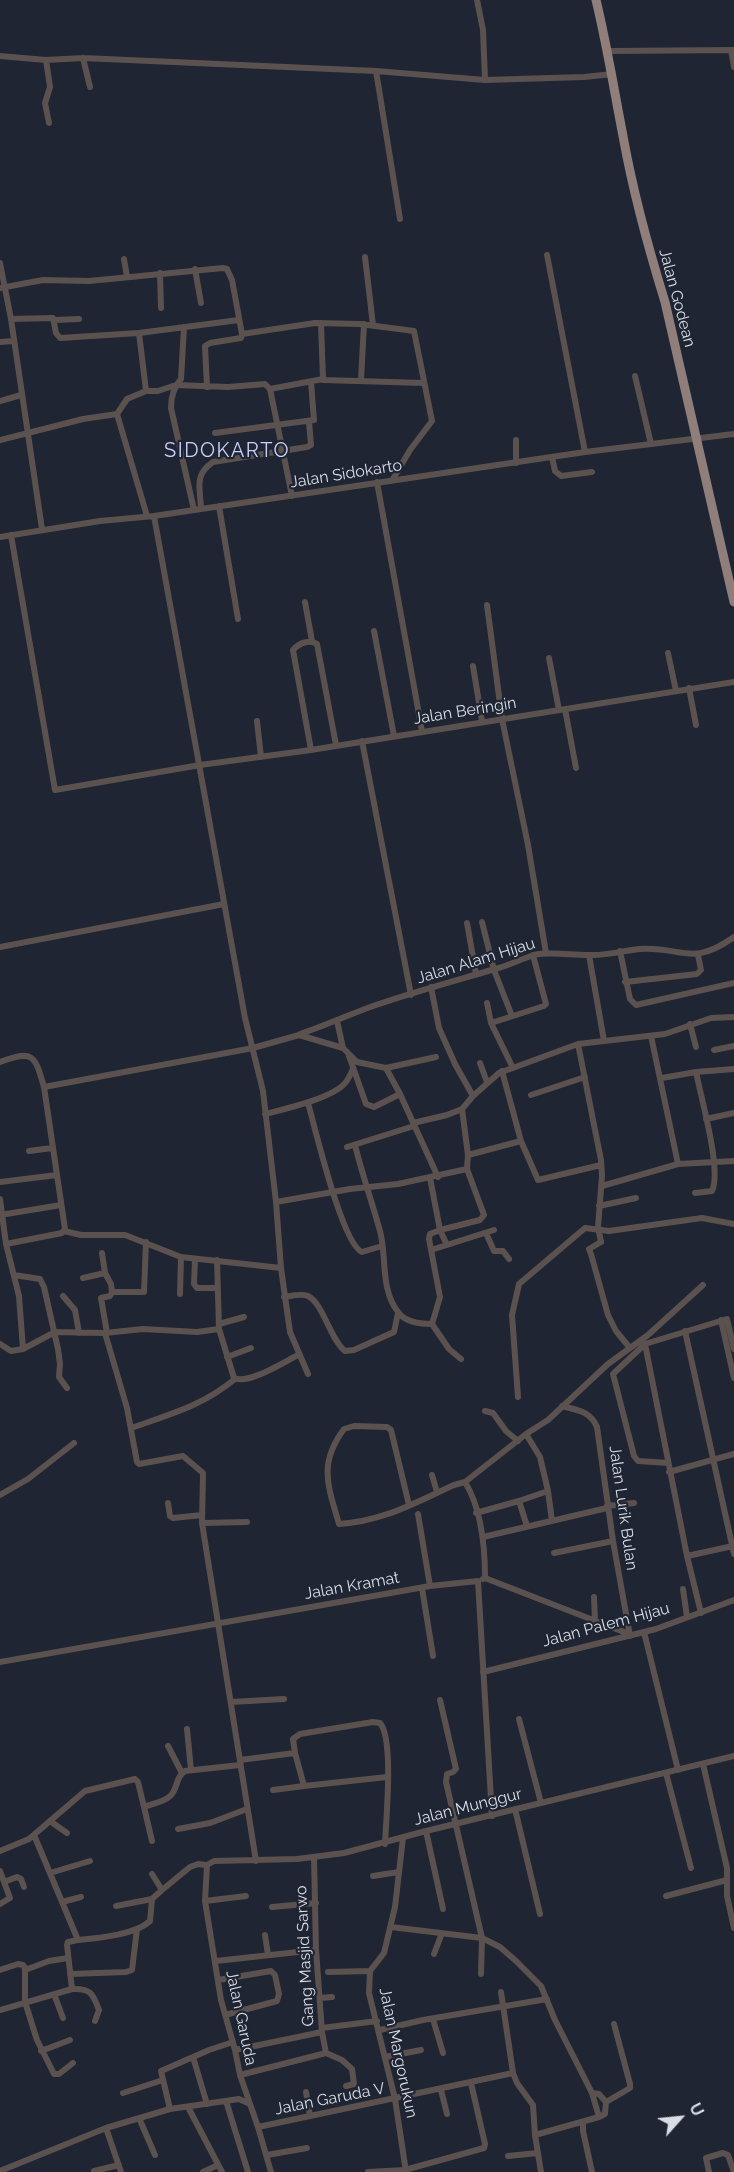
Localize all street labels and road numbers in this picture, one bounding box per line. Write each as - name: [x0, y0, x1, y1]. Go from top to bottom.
- street label: Jalan Godean: [655, 247, 699, 349]
- street label: Jalan Sidokarto: [289, 456, 403, 492]
- street label: Jalan Beringin: [412, 693, 518, 729]
- street label: Jalan Alam Hijau: [415, 934, 537, 988]
- street label: Jalan Lurik Bulan: [605, 1444, 641, 1572]
- street label: Jalan Kramat: [303, 1568, 401, 1604]
- street label: Jalan Palem Hijau: [540, 1599, 672, 1651]
- street label: Jalan Munggur: [412, 1784, 524, 1830]
- street label: Gang Masjid Sarwo: [292, 1885, 318, 2027]
- street label: Jalan Garuda: [222, 1969, 260, 2067]
- street label: Jalan Margorukun: [375, 1986, 421, 2120]
- street label: Jalan Garuda V: [273, 2079, 387, 2119]

